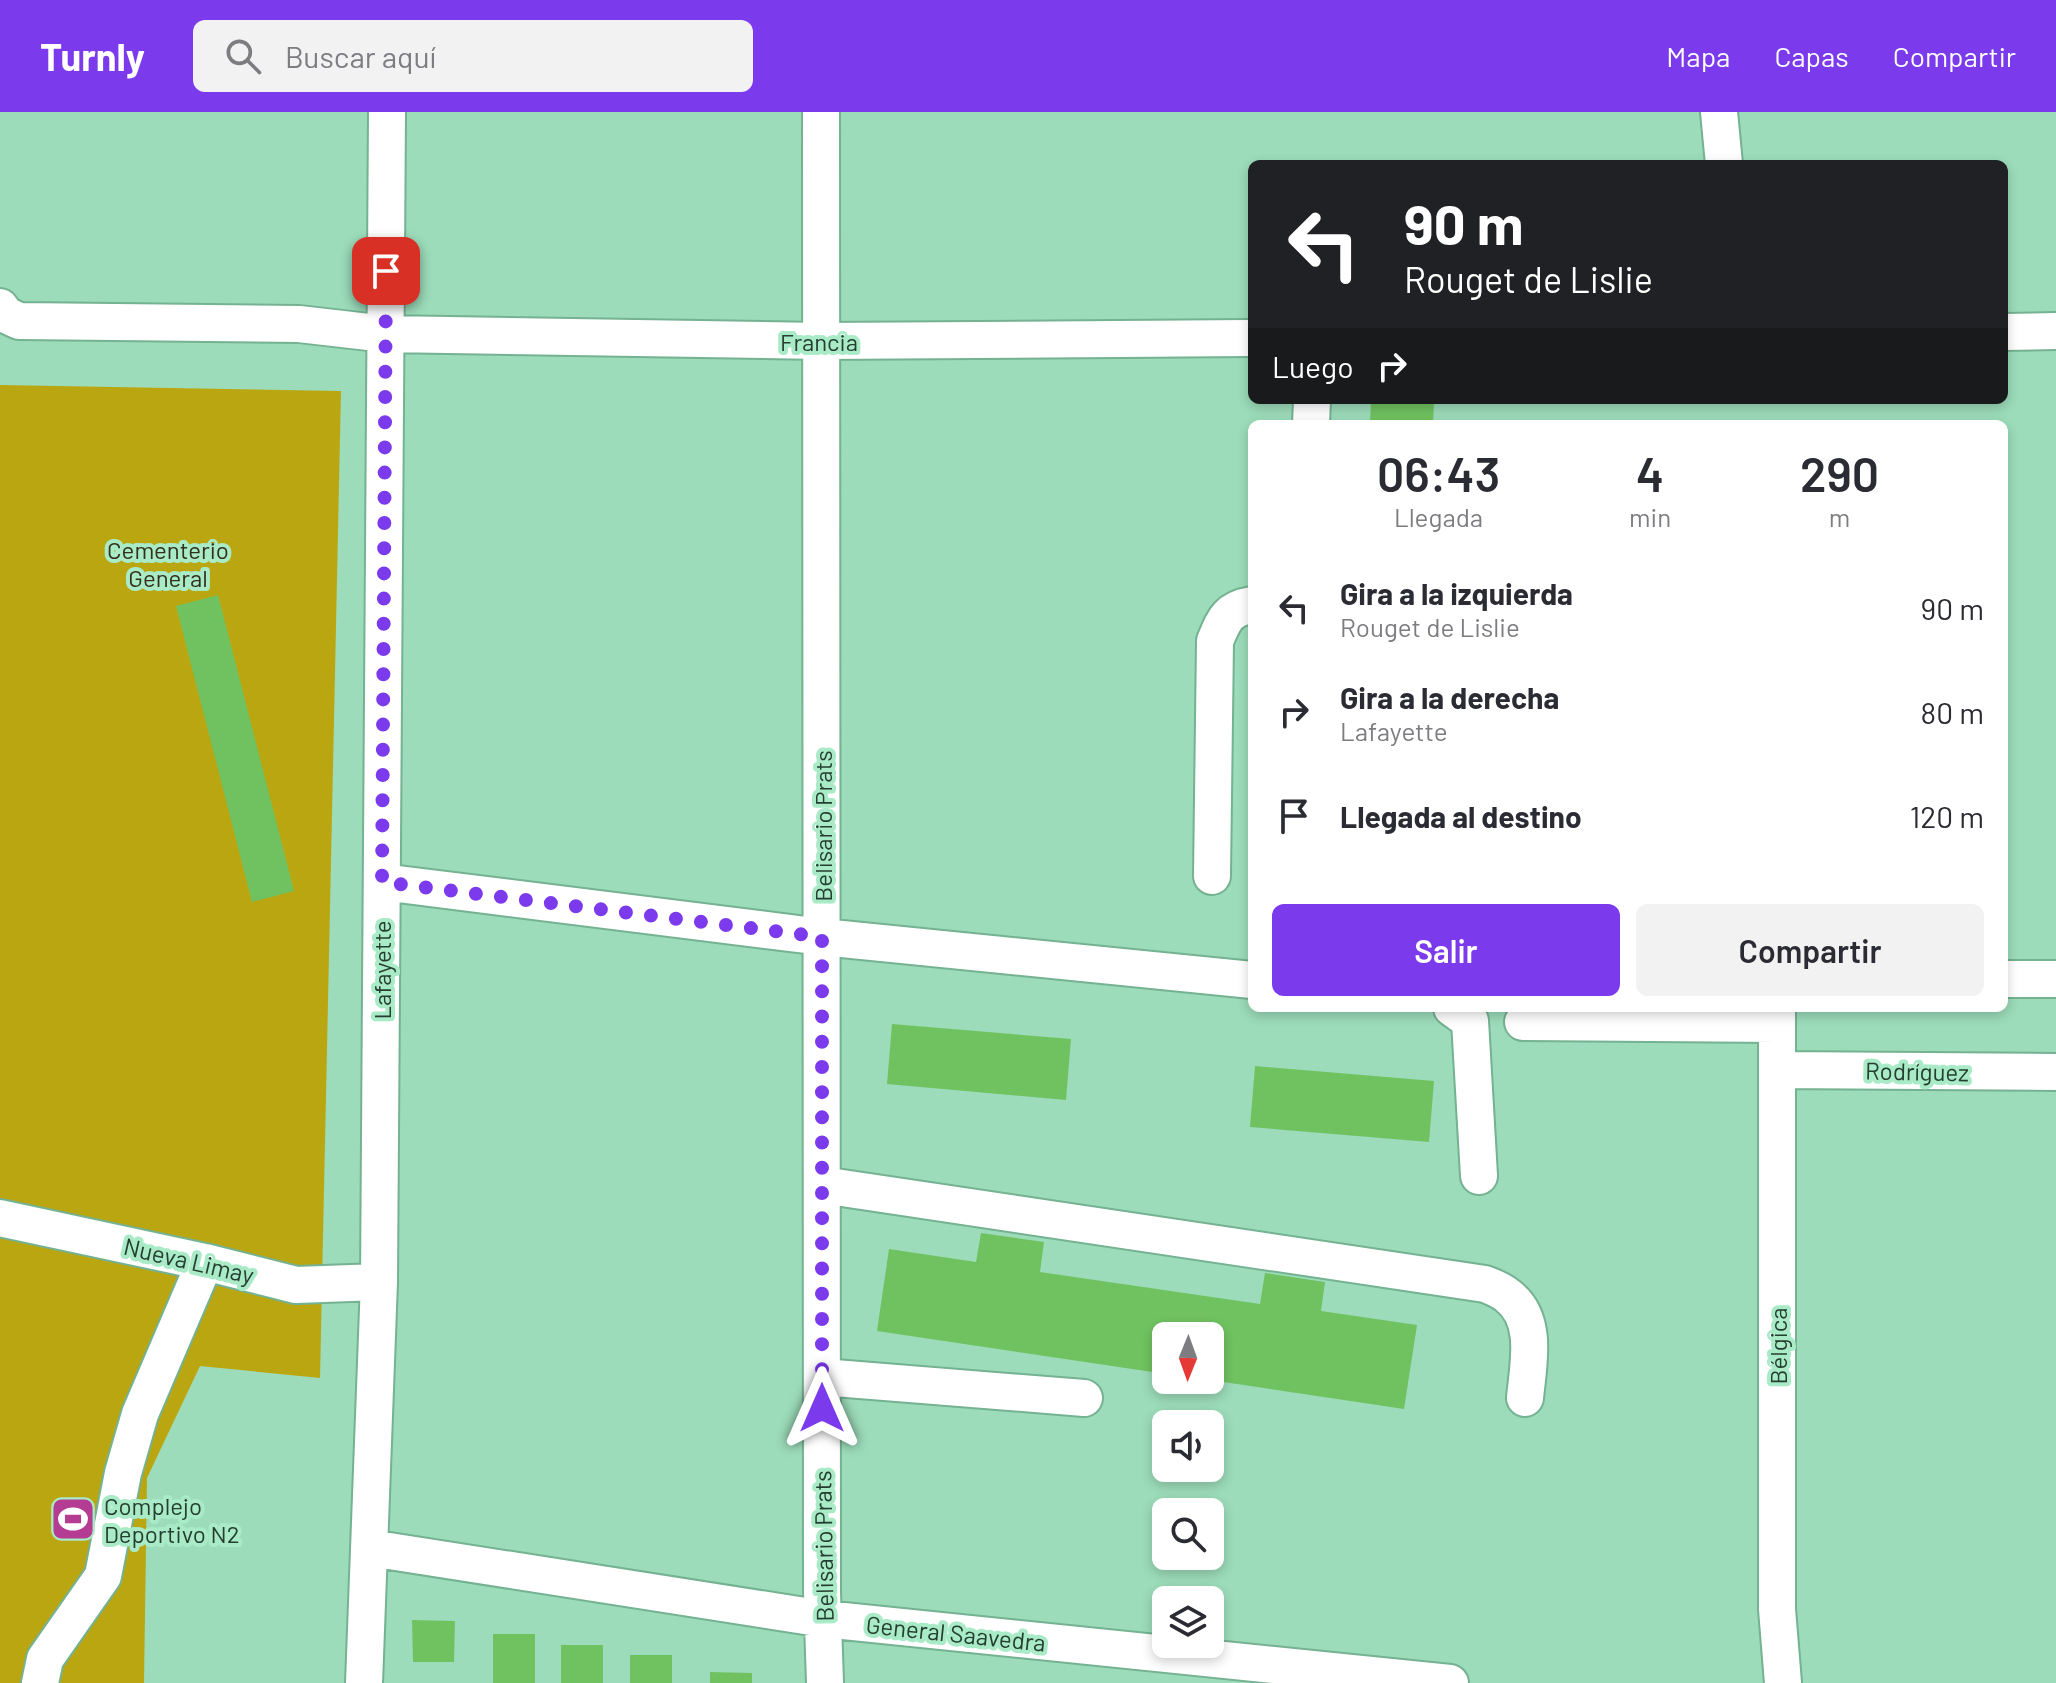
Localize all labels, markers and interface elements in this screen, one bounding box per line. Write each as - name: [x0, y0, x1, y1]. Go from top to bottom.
- search box: [193, 20, 753, 92]
- text: Turnly: [40, 33, 145, 79]
- icon: search: [221, 34, 265, 78]
- text: Buscar aquí: [285, 38, 436, 74]
- text: Mapa: [1666, 39, 1730, 73]
- text: Capas: [1774, 39, 1849, 73]
- text: Compartir: [1893, 39, 2016, 73]
- text: 90 m: [1404, 189, 1524, 256]
- icon: left: [1272, 192, 1376, 296]
- pin: [352, 237, 420, 305]
- icon: arrive: [364, 249, 408, 293]
- text: Rouget de Lislie: [1404, 257, 1653, 300]
- street label: Francia: [780, 327, 858, 356]
- icon: right: [1370, 344, 1414, 388]
- text: Luego: [1272, 348, 1354, 384]
- text: 06:43: [1377, 444, 1500, 502]
- text: 4: [1636, 444, 1664, 502]
- text: 290: [1800, 444, 1879, 502]
- text: Llegada: [1394, 501, 1483, 532]
- text: min: [1629, 501, 1671, 532]
- text: m: [1829, 501, 1850, 532]
- park label: Cementerio General: [107, 535, 229, 592]
- text: Gira a la izquierda: [1340, 575, 1573, 611]
- icon: left: [1272, 586, 1316, 630]
- text: 90 m: [1921, 590, 1984, 626]
- text: Rouget de Lislie: [1340, 611, 1520, 642]
- text: Gira a la derecha: [1340, 679, 1559, 715]
- icon: right: [1272, 690, 1316, 734]
- text: 80 m: [1921, 694, 1984, 730]
- text: Lafayette: [1340, 715, 1447, 746]
- street label: Belisario Prats: [808, 750, 837, 902]
- icon: arrive: [1272, 794, 1316, 838]
- text: Llegada al destino: [1340, 798, 1582, 834]
- text: 120 m: [1910, 798, 1984, 834]
- button: Salir: [1272, 904, 1620, 996]
- button: Compartir: [1636, 904, 1984, 996]
- street label: Lafayette: [367, 920, 396, 1020]
- street label: Rodríguez: [1865, 1056, 1969, 1086]
- street label: Nueva Limay: [121, 1231, 257, 1289]
- street label: Bélgica: [1763, 1307, 1792, 1385]
- north arrow: [1152, 1322, 1224, 1394]
- map controls: [1152, 1322, 1224, 1658]
- position arrow: [780, 1366, 864, 1450]
- button: sound: [1152, 1410, 1224, 1482]
- street label: Belisario Prats: [807, 1470, 839, 1622]
- place label: Complejo Deportivo N2: [104, 1491, 240, 1548]
- sports icon: Complejo Deportivo N2: [49, 1495, 97, 1543]
- button: search: [1152, 1498, 1224, 1570]
- button: layers: [1152, 1586, 1224, 1658]
- street label: General Saavedra: [865, 1609, 1047, 1657]

